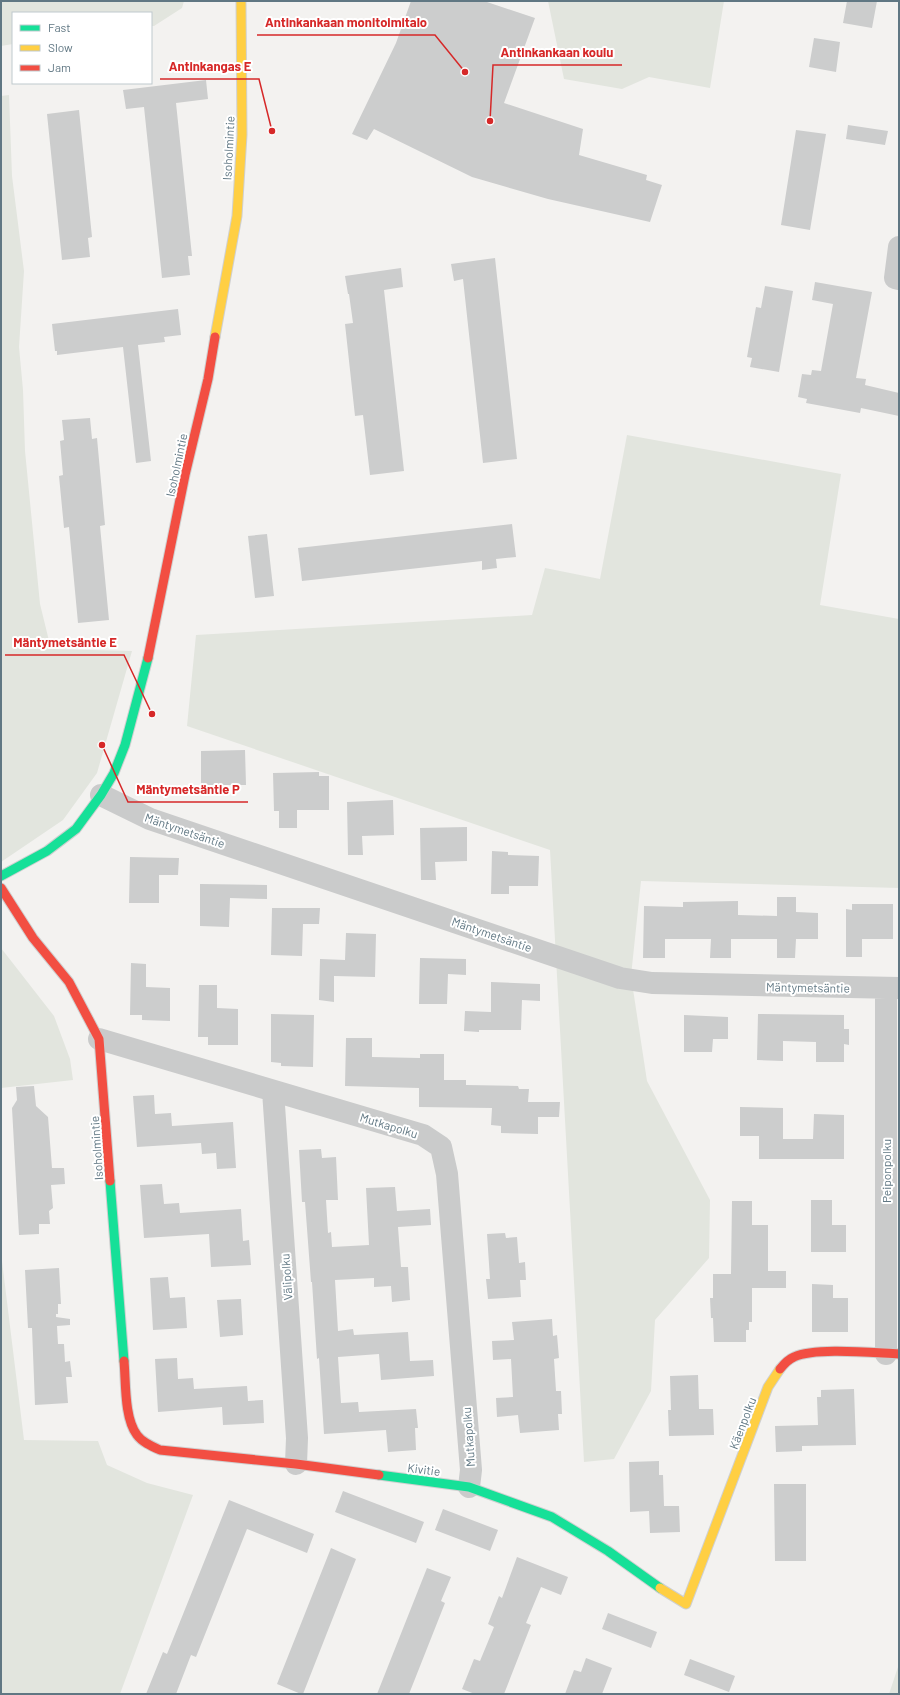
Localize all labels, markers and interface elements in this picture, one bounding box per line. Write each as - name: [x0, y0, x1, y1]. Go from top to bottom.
- callout: Antinkankaan monitoimitalo: [257, 10, 435, 35]
- legend: [12, 12, 152, 84]
- text: Antinkankaan monitoimitalo: [265, 14, 427, 30]
- text: Fast: [48, 20, 71, 34]
- text: Slow: [48, 40, 73, 54]
- callout: Antinkankaan koulu: [493, 40, 622, 65]
- text: Antinkankaan koulu: [501, 44, 613, 60]
- callout: Antinkangas E: [160, 54, 259, 79]
- text: Antinkangas E: [169, 58, 252, 74]
- text: Jam: [48, 60, 71, 74]
- street label: Isoholmintie: [219, 115, 237, 181]
- street label: Isoholmintie: [162, 432, 190, 498]
- callout: Mäntymetsäntie E: [5, 630, 124, 655]
- text: Mäntymetsäntie E: [13, 634, 117, 650]
- callout: Mäntymetsäntie P: [128, 777, 248, 802]
- text: Mäntymetsäntie P: [136, 781, 240, 797]
- street label: Mäntymetsäntie: [143, 810, 227, 850]
- street label: Mäntymetsäntie: [450, 914, 534, 954]
- street label: Mäntymetsäntie: [766, 979, 850, 995]
- street label: Mutkapolku: [358, 1110, 420, 1140]
- street label: Isoholmintie: [87, 1115, 105, 1181]
- street label: Peiponpolku: [879, 1139, 893, 1203]
- street label: Välipolku: [277, 1253, 295, 1301]
- street label: Käenpolku: [726, 1395, 758, 1451]
- street label: Mutkapolku: [459, 1407, 477, 1467]
- street label: Kivitie: [407, 1460, 441, 1478]

